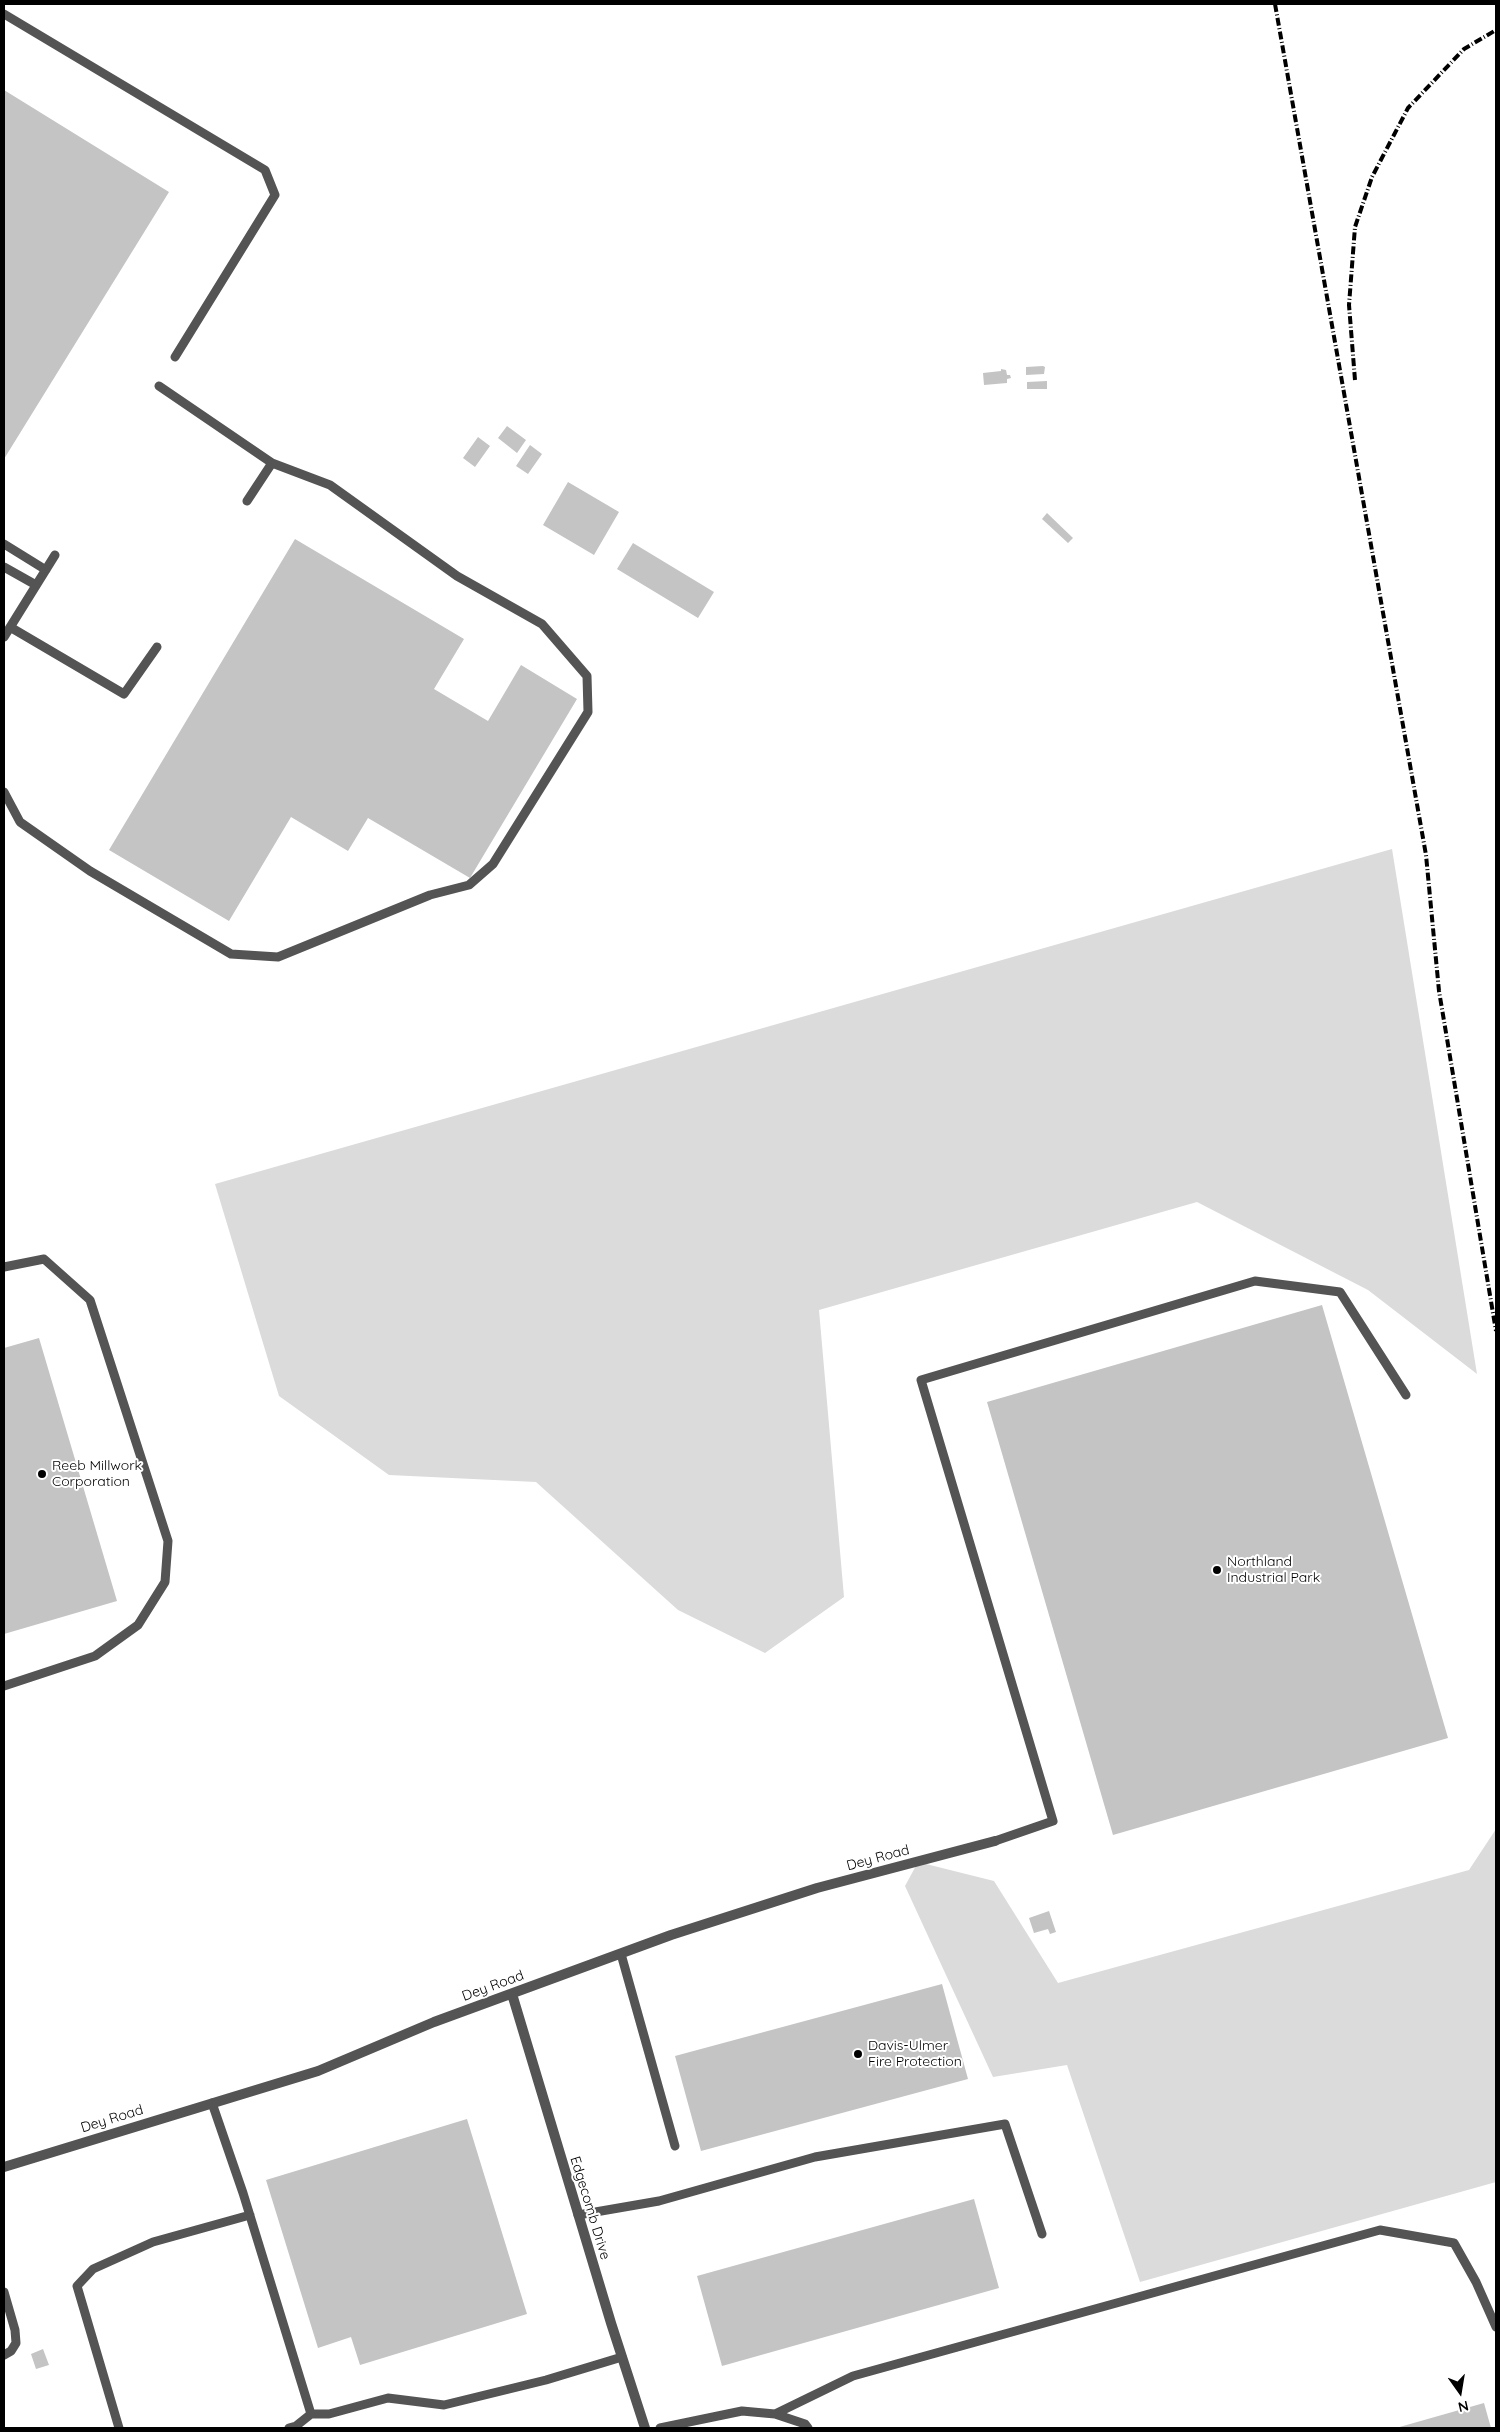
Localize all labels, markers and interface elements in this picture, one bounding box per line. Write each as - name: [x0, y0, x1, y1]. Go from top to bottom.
- place label: Reeb Millwork Corporation: [52, 1458, 142, 1490]
- marker: Reeb Millwork Corporation: [36, 1468, 48, 1480]
- place label: Northland Industrial Park: [1227, 1554, 1320, 1586]
- marker: Northland Industrial Park: [1211, 1564, 1223, 1576]
- street label: Dey Road: [845, 1842, 911, 1874]
- street label: Dey Road: [460, 1967, 526, 2005]
- place label: Davis-Ulmer Fire Protection: [868, 2038, 962, 2070]
- marker: Davis-Ulmer Fire Protection: [852, 2048, 864, 2060]
- street label: Dey Road: [79, 2102, 145, 2136]
- street label: Edgecomb Drive: [566, 2154, 614, 2262]
- north arrow: [1435, 2367, 1485, 2417]
- text: N: [1456, 2397, 1470, 2417]

